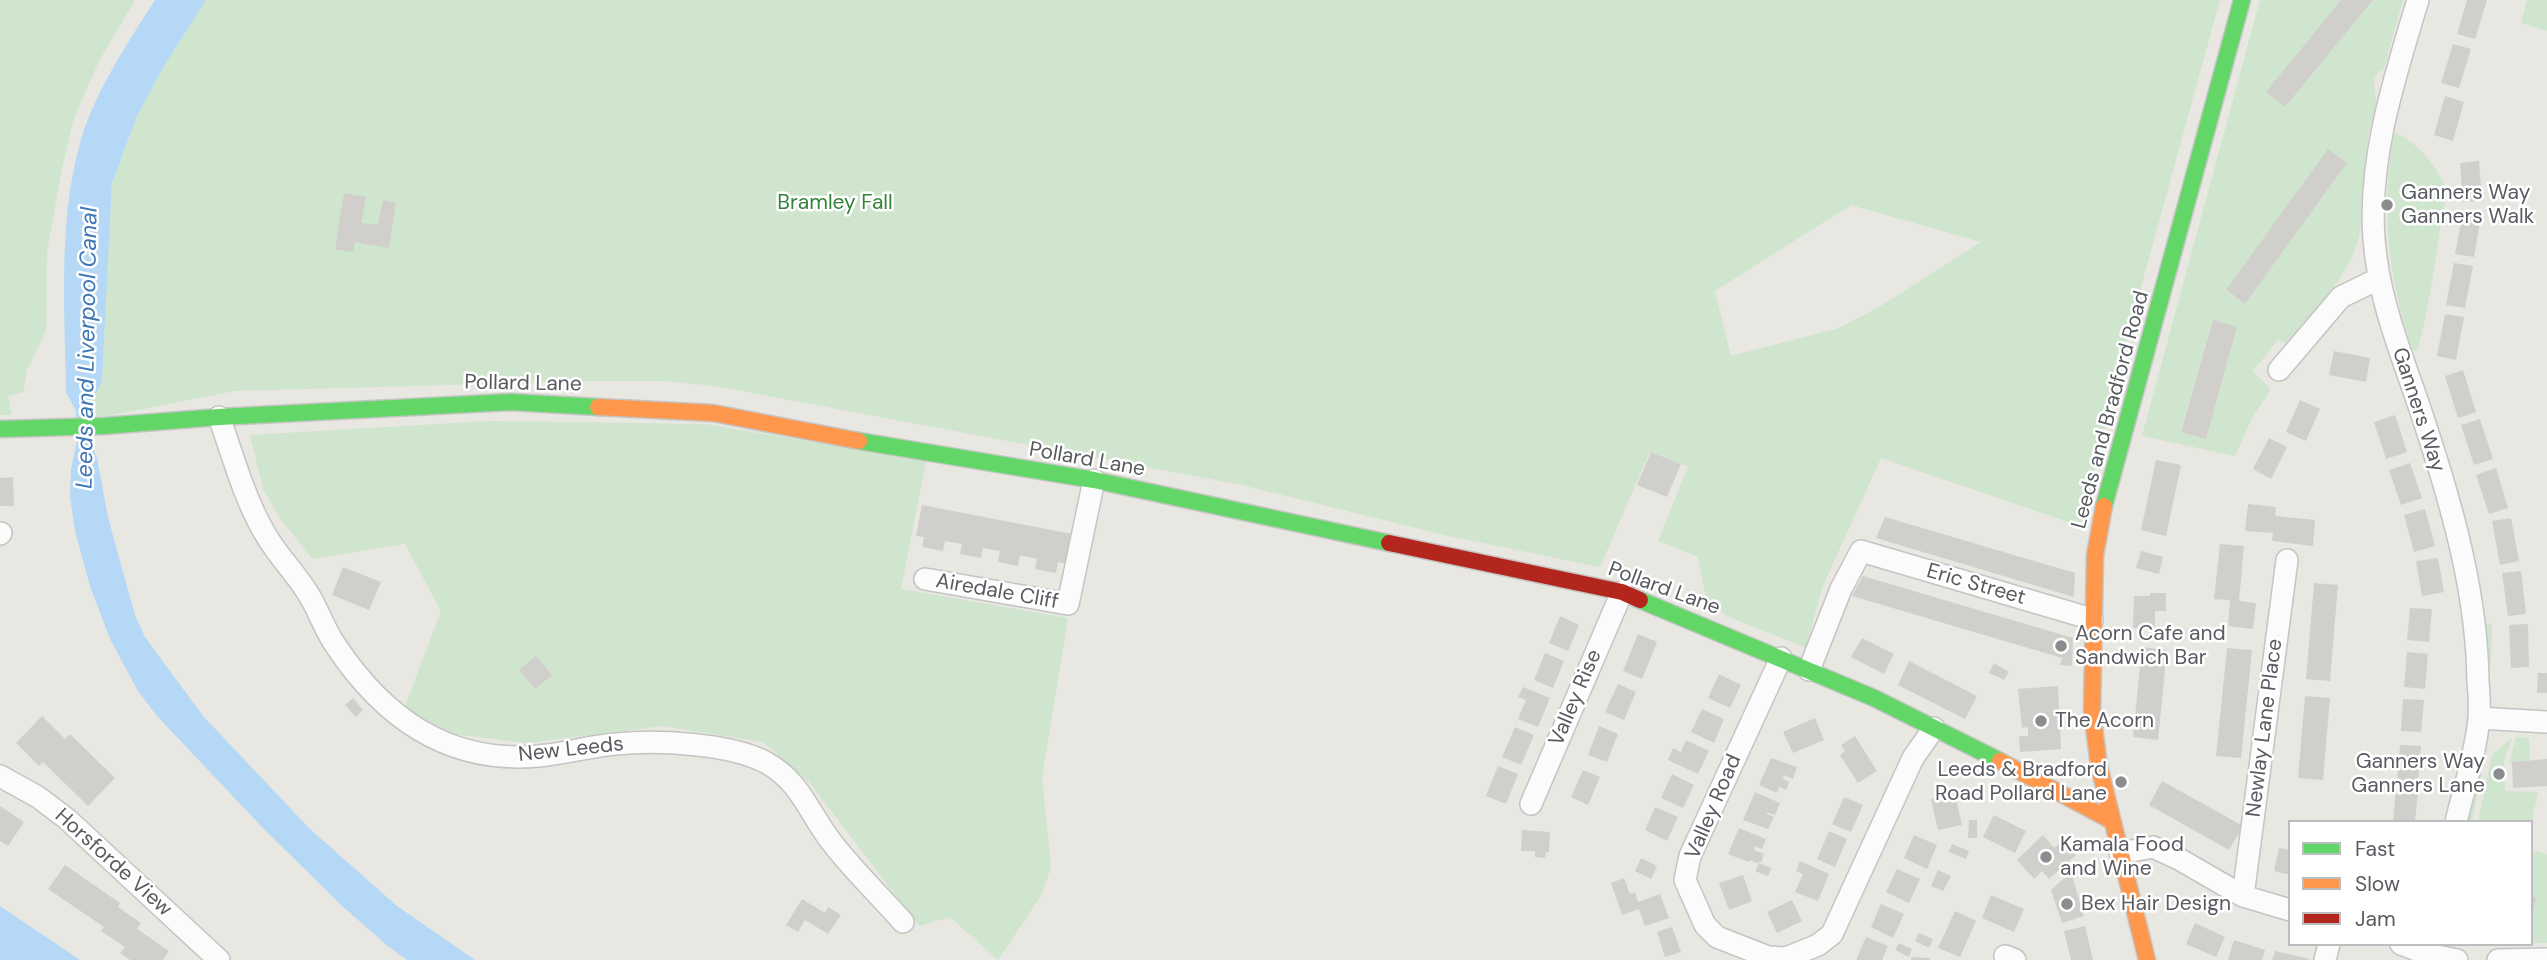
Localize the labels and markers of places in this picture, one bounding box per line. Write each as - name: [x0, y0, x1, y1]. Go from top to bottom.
- place label: Ganners Way Ganners Walk: [2401, 180, 2534, 230]
- marker: Ganners Way Ganners Walk: [2379, 197, 2395, 213]
- place label: Acorn Cafe and Sandwich Bar: [2075, 621, 2226, 671]
- marker: Acorn Cafe and Sandwich Bar: [2053, 638, 2069, 654]
- place label: The Acorn: [2055, 708, 2154, 734]
- marker: The Acorn: [2033, 713, 2049, 729]
- place label: Ganners Way Ganners Lane: [2351, 749, 2485, 799]
- place label: Leeds & Bradford Road Pollard Lane: [1935, 757, 2107, 807]
- marker: Ganners Way Ganners Lane: [2491, 766, 2507, 782]
- marker: Leeds & Bradford Road Pollard Lane: [2113, 774, 2129, 790]
- place label: Kamala Food and Wine: [2060, 832, 2184, 882]
- marker: Kamala Food and Wine: [2038, 849, 2054, 865]
- place label: Bex Hair Design: [2081, 891, 2231, 917]
- marker: Bex Hair Design: [2059, 896, 2075, 912]

